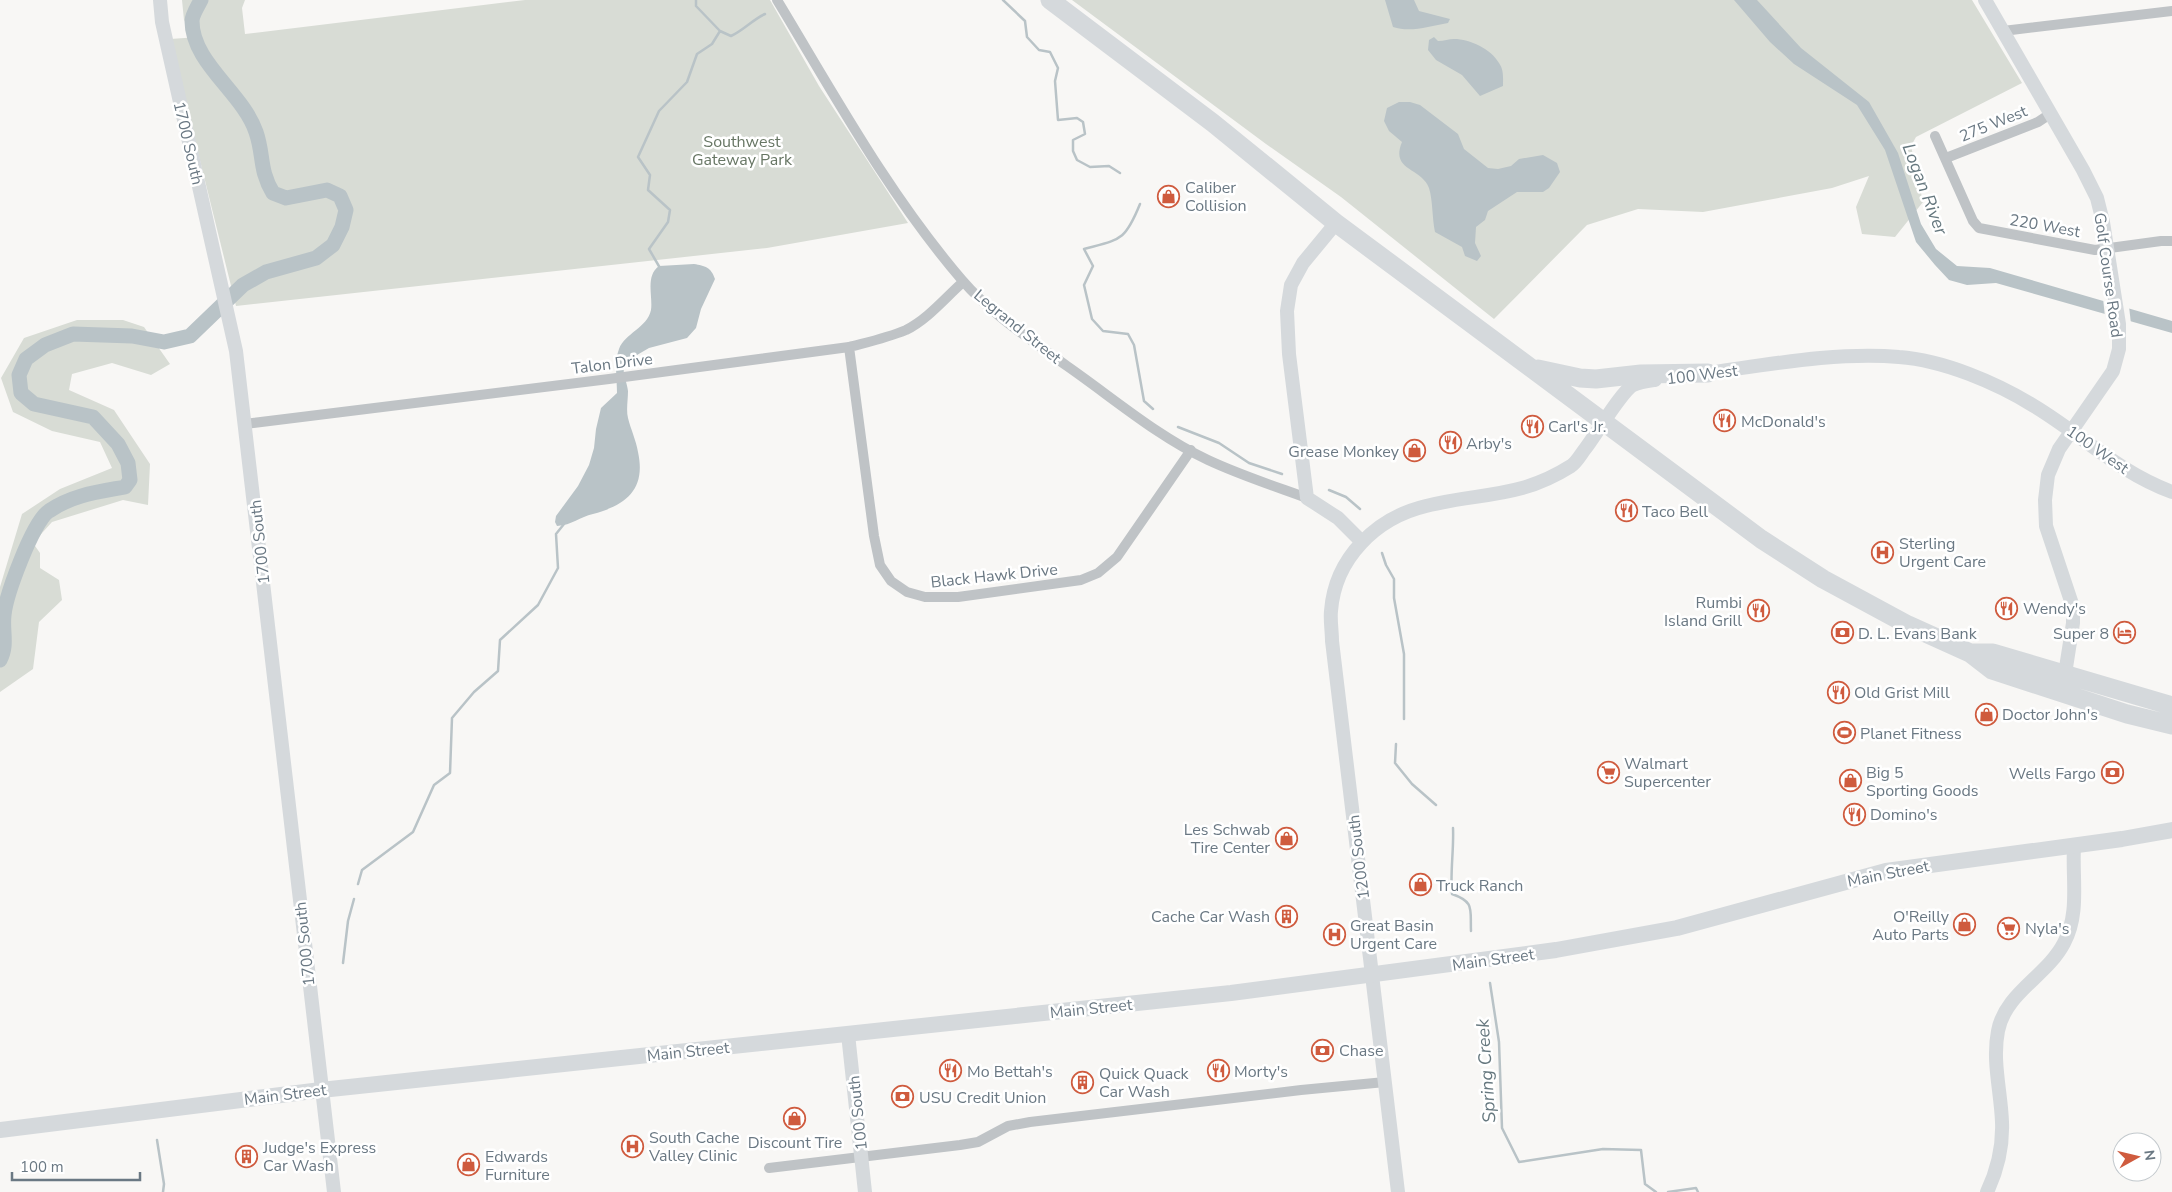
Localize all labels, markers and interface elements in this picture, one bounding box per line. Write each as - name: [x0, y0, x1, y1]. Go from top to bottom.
- street label: 1700 South: [168, 99, 208, 187]
- street label: 275 West: [1956, 100, 2031, 147]
- park label: Southwest Gateway Park: [692, 131, 793, 171]
- water label: Logan River: [1897, 140, 1954, 239]
- place label: Caliber Collision: [1185, 177, 1247, 217]
- shop icon: Caliber Collision: [1157, 184, 1181, 208]
- street label: 220 West: [2008, 209, 2082, 243]
- street label: Golf Course Road: [2088, 211, 2128, 339]
- street label: Legrand Street: [969, 285, 1066, 369]
- street label: Talon Drive: [570, 348, 654, 380]
- street label: 100 West: [1665, 360, 1739, 390]
- restaurant icon: McDonald's: [1713, 409, 1737, 433]
- place label: McDonald's: [1741, 411, 1826, 433]
- restaurant icon: Carl's Jr.: [1520, 414, 1544, 438]
- place label: Carl's Jr.: [1548, 416, 1606, 438]
- street label: 100 West: [2062, 420, 2133, 480]
- restaurant icon: Arby's: [1438, 431, 1462, 455]
- place label: Arby's: [1466, 433, 1512, 455]
- shop icon: Grease Monkey: [1403, 439, 1427, 463]
- place label: Grease Monkey: [1288, 441, 1400, 463]
- street label: 1700 South: [245, 499, 275, 585]
- restaurant icon: Taco Bell: [1614, 499, 1638, 523]
- place label: Taco Bell: [1642, 501, 1708, 523]
- place label: Sterling Urgent Care: [1899, 533, 1986, 573]
- hospital icon: Sterling Urgent Care: [1871, 540, 1895, 564]
- street label: Black Hawk Drive: [929, 558, 1059, 594]
- place label: Rumbi Island Grill: [1664, 592, 1742, 632]
- restaurant icon: Wendy's: [1995, 596, 2019, 620]
- place label: Wendy's: [2023, 598, 2086, 620]
- restaurant icon: Rumbi Island Grill: [1746, 599, 1770, 623]
- bank icon: D. L. Evans Bank: [1830, 621, 1854, 645]
- hotel icon: Super 8: [2113, 621, 2137, 645]
- place label: D. L. Evans Bank: [1858, 623, 1978, 645]
- place label: Super 8: [2053, 623, 2109, 645]
- restaurant icon: Old Grist Mill: [1826, 680, 1850, 704]
- place label: Old Grist Mill: [1854, 682, 1950, 704]
- shop icon: Doctor John's: [1974, 702, 1998, 726]
- place label: Doctor John's: [2002, 704, 2098, 726]
- sports icon: Planet Fitness: [1832, 721, 1856, 745]
- place label: Planet Fitness: [1860, 723, 1962, 745]
- place label: Walmart Supercenter: [1624, 753, 1711, 793]
- supermarket icon: Walmart Supercenter: [1596, 760, 1620, 784]
- bank icon: Wells Fargo: [2100, 761, 2124, 785]
- place label: Big 5 Sporting Goods: [1866, 762, 1979, 802]
- place label: Wells Fargo: [2009, 763, 2096, 785]
- shop icon: Big 5 Sporting Goods: [1838, 769, 1862, 793]
- restaurant icon: Domino's: [1842, 802, 1866, 826]
- place label: Domino's: [1870, 804, 1937, 826]
- street label: 1200 South: [1343, 813, 1375, 900]
- place label: Les Schwab Tire Center: [1184, 819, 1270, 859]
- shop icon: Les Schwab Tire Center: [1274, 826, 1298, 850]
- street label: Main Street: [1845, 855, 1931, 893]
- shop icon: Truck Ranch: [1408, 873, 1432, 897]
- place label: Truck Ranch: [1436, 875, 1523, 897]
- street label: 1700 South: [290, 901, 320, 987]
- building icon: Cache Car Wash: [1274, 904, 1298, 928]
- place label: Cache Car Wash: [1151, 906, 1270, 928]
- place label: O'Reilly Auto Parts: [1872, 906, 1950, 946]
- shop icon: O'Reilly Auto Parts: [1953, 913, 1977, 937]
- place label: Great Basin Urgent Care: [1350, 915, 1437, 955]
- supermarket icon: Nyla's: [1997, 916, 2021, 940]
- place label: Nyla's: [2025, 918, 2070, 940]
- hospital icon: Great Basin Urgent Care: [1322, 922, 1346, 946]
- street label: Main Street: [1451, 943, 1536, 977]
- street label: Main Street: [1049, 994, 1134, 1024]
- water label: Spring Creek: [1470, 1017, 1502, 1124]
- street label: Main Street: [646, 1037, 731, 1067]
- bank icon: Chase: [1311, 1038, 1335, 1062]
- place label: Chase: [1339, 1040, 1384, 1062]
- restaurant icon: Mo Bettah's: [939, 1059, 963, 1083]
- restaurant icon: Morty's: [1206, 1059, 1230, 1083]
- place label: Mo Bettah's: [967, 1061, 1053, 1083]
- place label: Morty's: [1234, 1061, 1288, 1083]
- place label: Quick Quack Car Wash: [1099, 1063, 1190, 1103]
- building icon: Quick Quack Car Wash: [1071, 1070, 1095, 1094]
- street label: 100 South: [843, 1074, 873, 1151]
- street label: Main Street: [243, 1079, 328, 1111]
- bank icon: USU Credit Union: [891, 1085, 915, 1109]
- place label: USU Credit Union: [919, 1087, 1046, 1109]
- shop icon: Discount Tire: [783, 1106, 807, 1130]
- place label: South Cache Valley Clinic: [648, 1127, 740, 1167]
- place label: Discount Tire: [748, 1132, 842, 1154]
- north arrow: [2112, 1132, 2162, 1182]
- hospital icon: South Cache Valley Clinic: [621, 1134, 645, 1158]
- place label: Judge's Express Car Wash: [262, 1137, 376, 1177]
- building icon: Judge's Express Car Wash: [235, 1144, 259, 1168]
- place label: Edwards Furniture: [485, 1146, 550, 1186]
- text: N: [2139, 1149, 2160, 1162]
- scale bar: [12, 1150, 140, 1182]
- shop icon: Edwards Furniture: [457, 1153, 481, 1177]
- text: 100 m: [20, 1157, 64, 1177]

